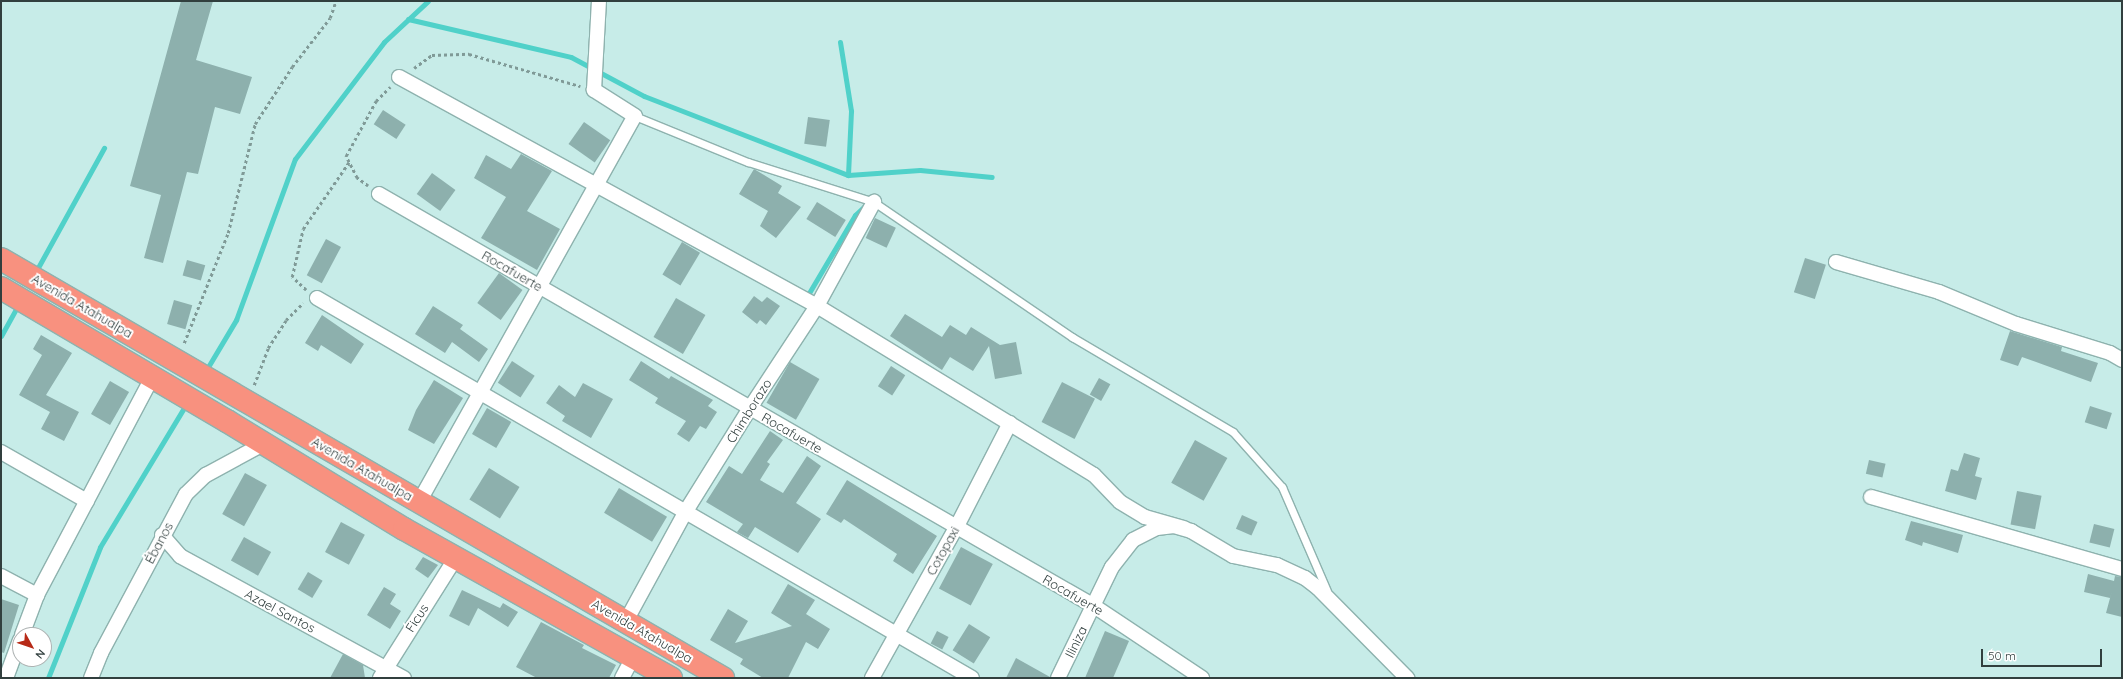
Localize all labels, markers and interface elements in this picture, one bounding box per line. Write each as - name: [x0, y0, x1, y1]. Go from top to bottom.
- street label: Rocafuerte: [479, 247, 545, 295]
- street label: Avenida Atahualpa: [29, 271, 135, 341]
- street label: Chimborazo: [723, 376, 775, 446]
- street label: Rocafuerte: [759, 409, 825, 457]
- street label: Avenida Atahualpa: [309, 434, 415, 504]
- street label: Ébanos: [142, 520, 176, 566]
- street label: Cotopaxi: [923, 524, 963, 578]
- street label: Rocafuerte: [1040, 571, 1106, 619]
- street label: Azael Santos: [242, 586, 318, 636]
- street label: Avenida Atahualpa: [589, 596, 695, 666]
- street label: Ficus: [402, 601, 432, 635]
- street label: Iliniza: [1062, 624, 1090, 660]
- north arrow: [12, 627, 52, 667]
- scale bar: [1983, 641, 2104, 667]
- text: N: [32, 646, 48, 662]
- text: 50 m: [1988, 648, 2016, 663]

